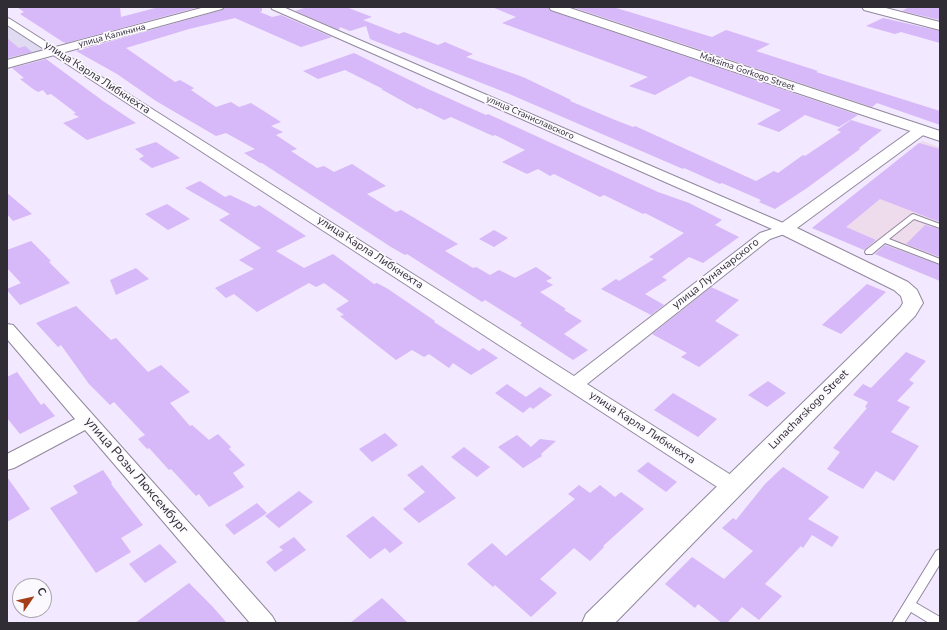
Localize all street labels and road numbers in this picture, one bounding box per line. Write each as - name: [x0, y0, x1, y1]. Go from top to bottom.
- street label: улица Калинина: [77, 22, 147, 50]
- street label: улица Карла Либкнехта: [42, 39, 152, 117]
- street label: Maksima Gorkogo Street: [698, 51, 796, 93]
- street label: улица Станиславского: [484, 94, 576, 142]
- street label: улица Карла Либкнехта: [315, 214, 425, 292]
- street label: улица Луначарского: [670, 236, 762, 312]
- street label: Lunacharskogo Street: [766, 367, 852, 453]
- street label: улица Карла Либкнехта: [587, 389, 697, 467]
- street label: улица Розы Люксембург: [81, 414, 191, 538]

